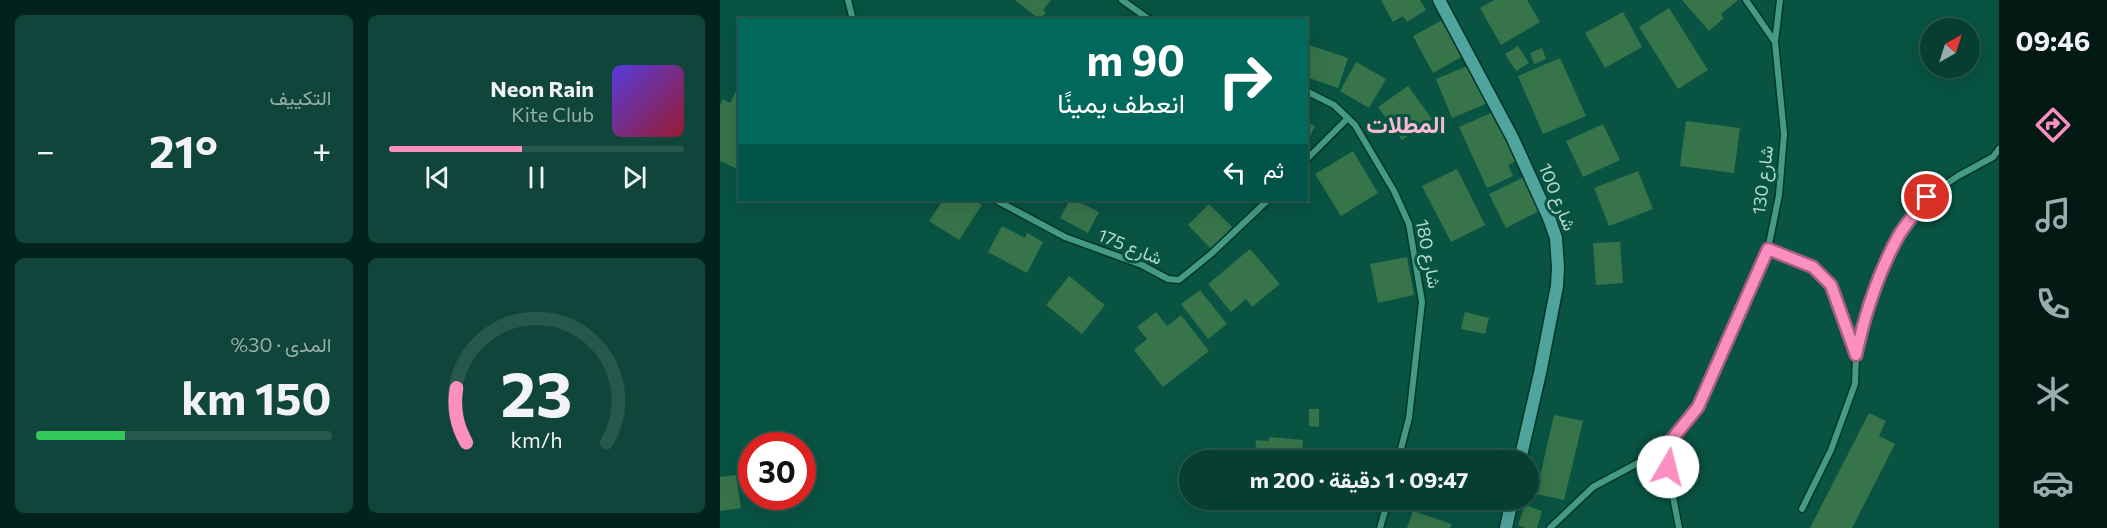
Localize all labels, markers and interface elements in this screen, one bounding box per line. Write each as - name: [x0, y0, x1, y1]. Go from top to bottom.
- north arrow: [1920, 18, 1980, 78]
- map controls: [1920, 18, 1980, 78]
- text: 09:46: [2016, 24, 2090, 57]
- text: 90 m: [1086, 33, 1185, 85]
- icon: right: [1206, 42, 1284, 120]
- text: Neon Rain: [490, 75, 594, 102]
- text: التكييف: [269, 85, 332, 109]
- text: انعطف يمينًا: [1057, 86, 1185, 119]
- text: Kite Club: [511, 102, 594, 126]
- icon: directions: [2032, 104, 2074, 146]
- district label: المطلات: [1366, 109, 1446, 138]
- text: 21°: [149, 122, 218, 177]
- text: −: [36, 129, 55, 170]
- text: +: [312, 129, 332, 170]
- street label: شارع 130: [1747, 144, 1779, 216]
- icon: left: [1218, 156, 1251, 189]
- text: ثم: [1263, 156, 1284, 183]
- street label: شارع 100: [1533, 160, 1581, 234]
- icon: previous: [421, 161, 454, 194]
- icon: pause: [520, 161, 553, 194]
- icon: next: [618, 161, 651, 194]
- pin: [1901, 171, 1952, 222]
- icon: arrive: [1910, 180, 1943, 213]
- icon: music: [2032, 194, 2074, 236]
- street label: شارع 180: [1410, 217, 1446, 291]
- street label: شارع 175: [1094, 223, 1166, 271]
- icon: phone: [2032, 283, 2074, 325]
- text: المدى · 30%: [230, 332, 332, 356]
- text: 23: [500, 354, 572, 430]
- text: 150 km: [181, 369, 332, 424]
- icon: climate: [2032, 373, 2074, 415]
- text: km/h: [510, 426, 562, 452]
- speed limit sign: 30: [738, 432, 816, 510]
- position arrow: [1636, 435, 1700, 499]
- icon: car: [2032, 462, 2074, 504]
- text: 09:47 · 1 دقيقة · 200 m: [1250, 466, 1468, 493]

